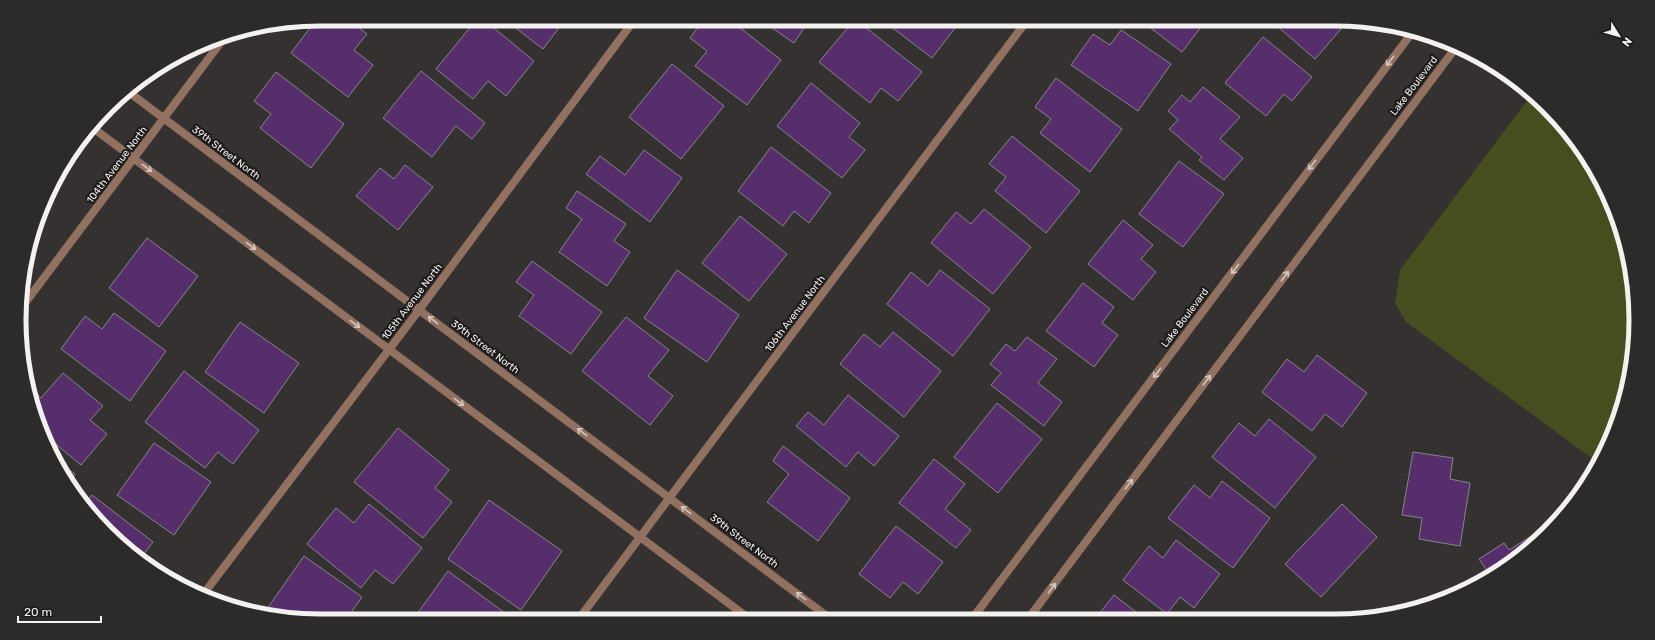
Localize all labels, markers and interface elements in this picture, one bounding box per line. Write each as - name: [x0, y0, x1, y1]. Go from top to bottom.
- north arrow: [1599, 16, 1639, 56]
- text: N: [1619, 35, 1634, 49]
- street label: Lake Boulevard: [1388, 54, 1440, 118]
- one-way arrow: [1386, 55, 1395, 66]
- street label: 39th Street North: [190, 123, 262, 183]
- street label: 104th Avenue North: [84, 124, 150, 206]
- one-way arrow: [1308, 159, 1317, 170]
- one-way arrow: [141, 164, 152, 172]
- one-way arrow: [245, 242, 256, 250]
- street label: 105th Avenue North: [379, 261, 445, 343]
- one-way arrow: [1230, 263, 1239, 274]
- one-way arrow: [1281, 270, 1289, 281]
- street label: 106th Avenue North: [762, 273, 828, 355]
- street label: Lake Boulevard: [1159, 286, 1211, 350]
- one-way arrow: [428, 316, 439, 325]
- street label: 39th Street North: [449, 317, 521, 377]
- one-way arrow: [350, 320, 361, 328]
- one-way arrow: [1152, 367, 1161, 378]
- one-way arrow: [1203, 374, 1212, 385]
- one-way arrow: [454, 398, 465, 406]
- one-way arrow: [576, 428, 587, 436]
- one-way arrow: [1125, 479, 1134, 490]
- one-way arrow: [680, 506, 691, 514]
- street label: 39th Street North: [708, 511, 780, 571]
- one-way arrow: [1047, 583, 1056, 594]
- one-way arrow: [796, 592, 807, 601]
- scale bar: [18, 598, 101, 624]
- text: 20 m: [24, 605, 52, 619]

